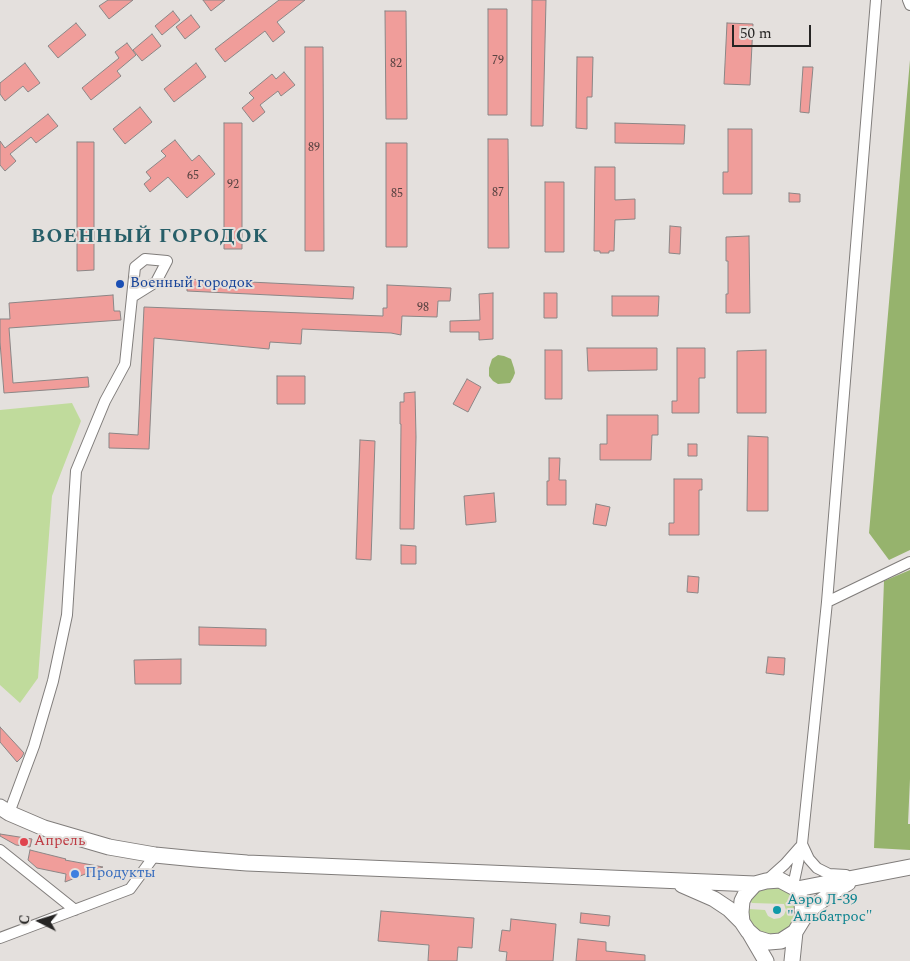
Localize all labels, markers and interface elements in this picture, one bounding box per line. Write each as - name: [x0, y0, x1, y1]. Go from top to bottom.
- scale bar: [735, 15, 814, 47]
- text: 50 m: [740, 22, 772, 45]
- house number: 79: [492, 55, 504, 69]
- house number: 82: [390, 58, 402, 72]
- house number: 89: [308, 142, 320, 156]
- house number: 65: [187, 170, 199, 184]
- house number: 92: [227, 179, 239, 193]
- house number: 87: [492, 187, 504, 201]
- house number: 85: [391, 188, 403, 202]
- district label: ВОЕННЫЙ ГОРОДОК: [29, 226, 271, 250]
- place label: Военный городок: [130, 275, 253, 293]
- marker: Военный городок: [114, 278, 126, 290]
- house number: 98: [417, 302, 429, 316]
- place label: Апрель: [34, 833, 85, 851]
- marker: Апрель: [18, 836, 30, 848]
- place label: Продукты: [85, 865, 155, 883]
- marker: Продукты: [69, 868, 81, 880]
- place label: Аэро Л-39 "Альбатрос": [787, 892, 873, 927]
- north arrow: [15, 896, 65, 946]
- marker: Аэро Л-39 "Альбатрос": [771, 904, 783, 916]
- text: С: [14, 914, 35, 926]

